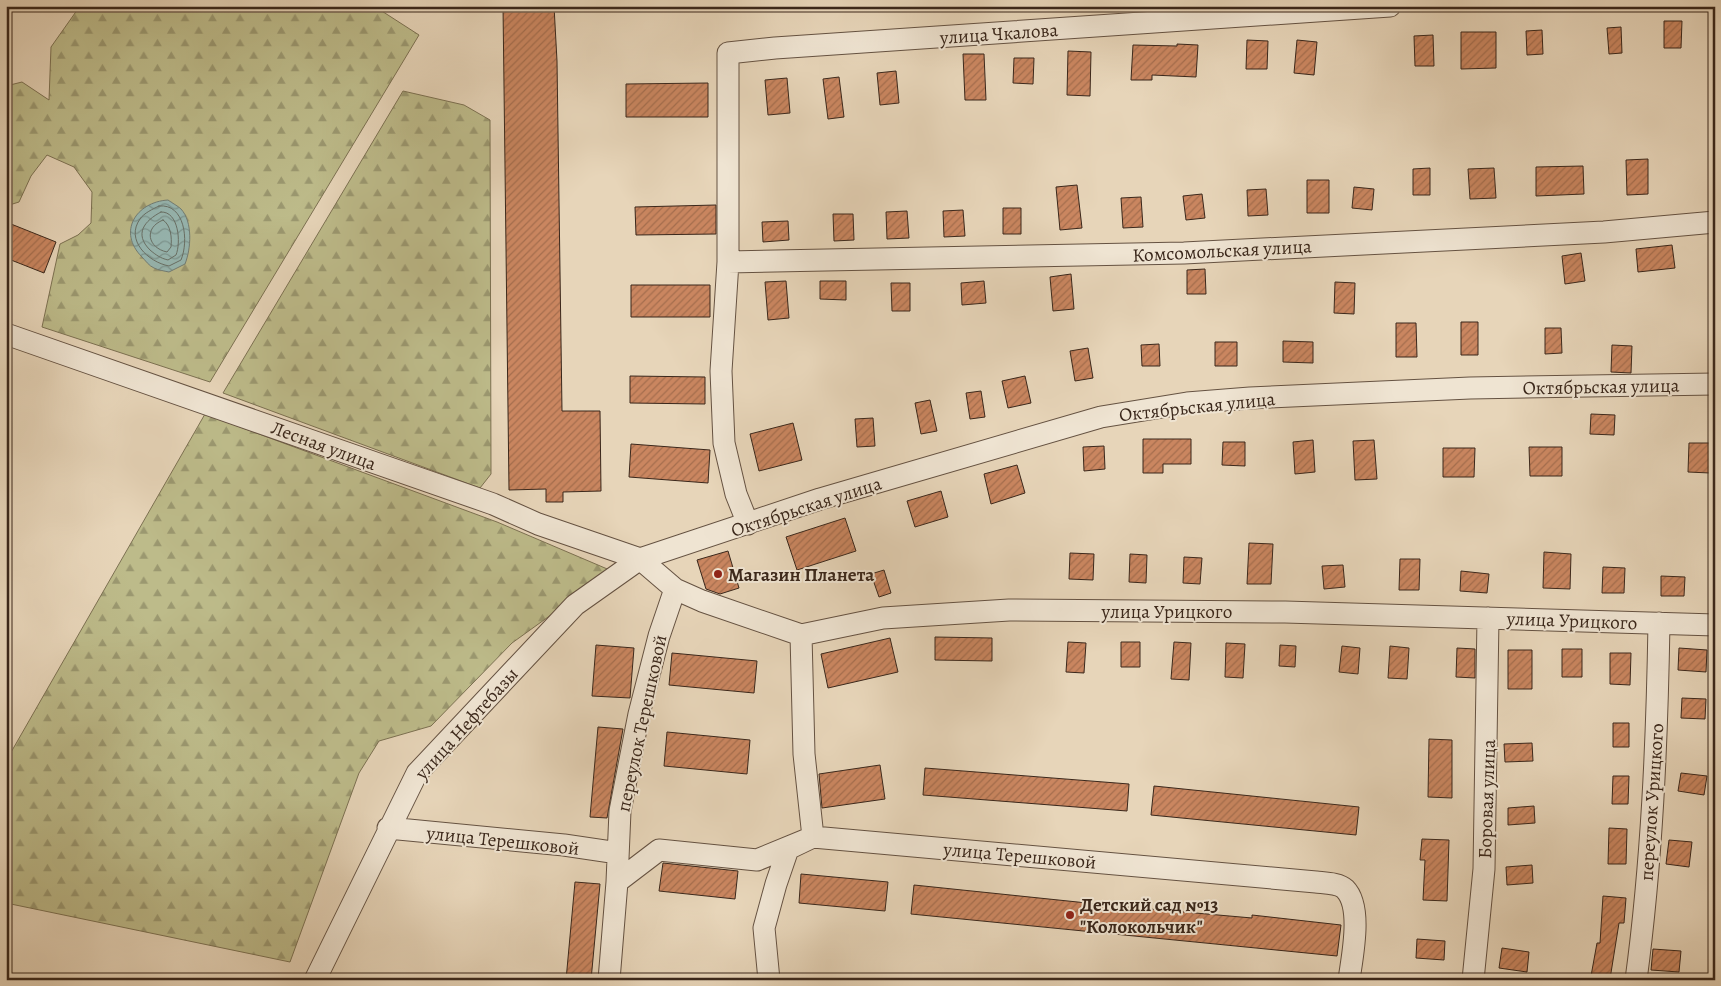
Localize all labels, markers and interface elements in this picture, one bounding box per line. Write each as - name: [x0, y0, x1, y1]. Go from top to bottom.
- street label: улица Чкалова: [938, 17, 1059, 51]
- street label: Комсомольская улица: [1132, 233, 1313, 269]
- street label: Октябрьская улица: [1522, 373, 1680, 401]
- street label: Октябрьская улица: [1118, 386, 1277, 428]
- street label: Лесная улица: [267, 415, 380, 477]
- street label: Октябрьская улица: [728, 470, 885, 544]
- place label: Магазин Планета: [728, 562, 875, 588]
- marker: Магазин Планета: [712, 568, 724, 580]
- street label: улица Урицкого: [1101, 599, 1232, 625]
- street label: улица Урицкого: [1505, 606, 1638, 636]
- street label: переулок Терешковой: [611, 632, 673, 814]
- street label: улица Нефтебазы: [409, 662, 524, 786]
- street label: переулок Урицкого: [1634, 722, 1670, 882]
- street label: Боровая улица: [1472, 738, 1502, 859]
- street label: улица Терешковой: [424, 820, 580, 862]
- street label: улица Терешковой: [941, 836, 1097, 876]
- place label: Детский сад №13 "Колокольчик": [1080, 892, 1218, 940]
- marker: Детский сад №13 "Колокольчик": [1064, 909, 1076, 921]

